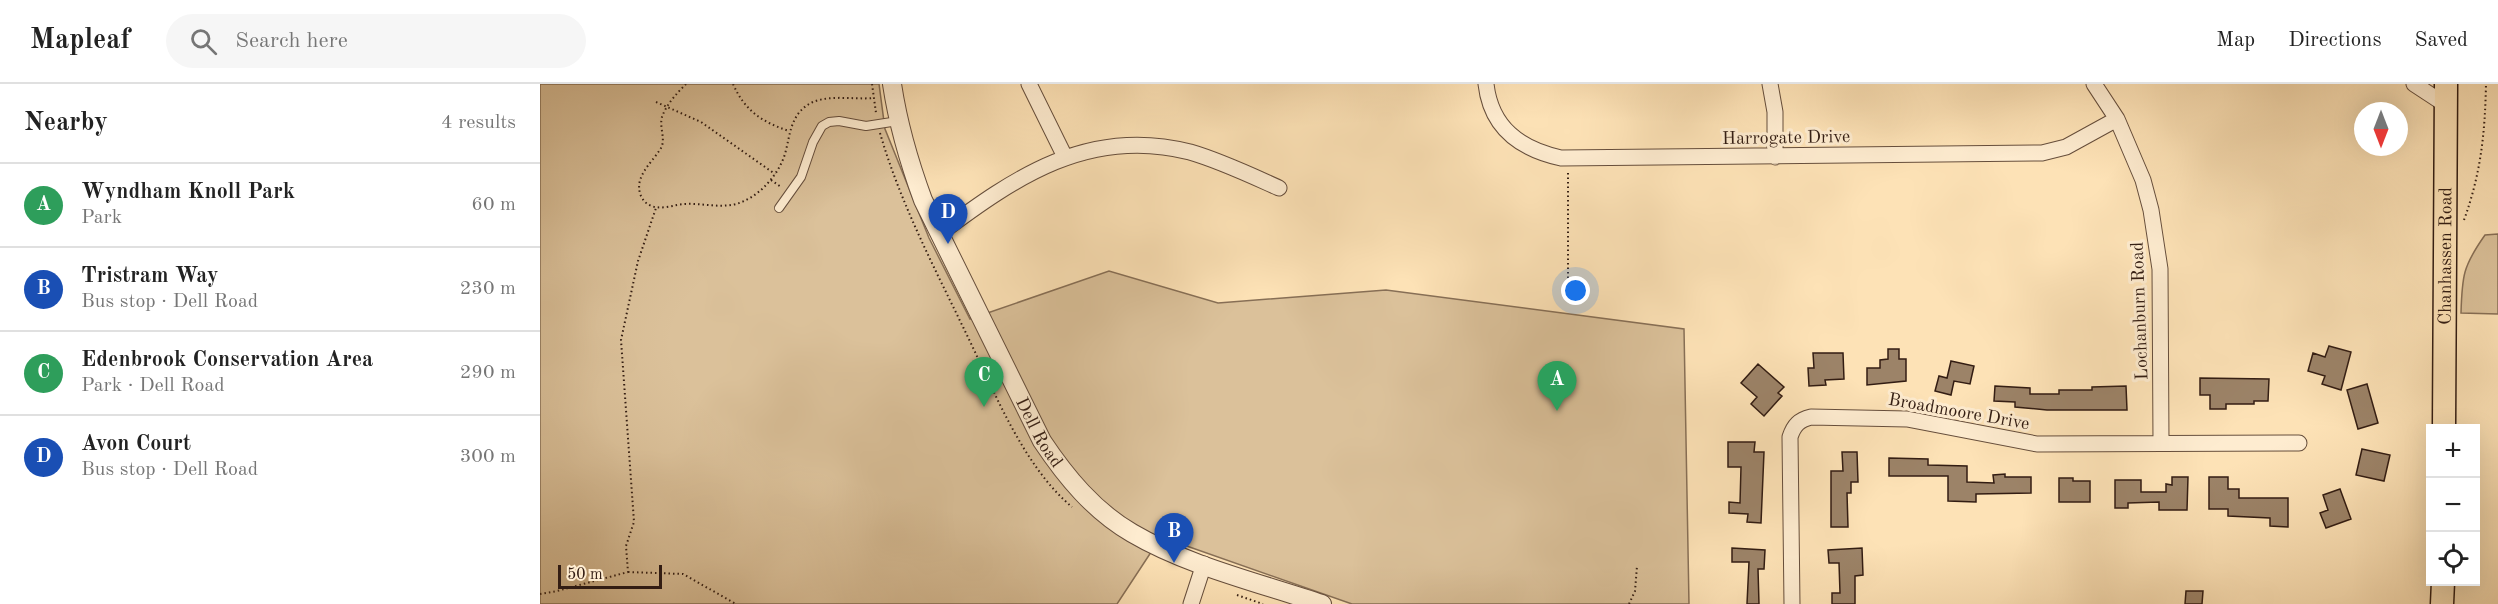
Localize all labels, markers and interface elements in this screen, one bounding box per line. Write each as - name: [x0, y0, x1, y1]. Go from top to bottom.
- search box: [166, 14, 586, 68]
- icon: search: [187, 25, 220, 58]
- text: Mapleaf: [30, 27, 130, 55]
- text: Search here: [235, 30, 348, 52]
- text: Map: [2216, 30, 2255, 51]
- text: Directions: [2288, 30, 2382, 51]
- text: Saved: [2415, 30, 2468, 51]
- north arrow: [2354, 102, 2408, 156]
- text: Nearby: [24, 110, 108, 136]
- text: 4 results: [441, 113, 516, 133]
- street label: Harrogate Drive: [1722, 128, 1850, 148]
- text: Wyndham Knoll Park: [81, 181, 295, 203]
- street label: Chanhassen Road: [2437, 187, 2455, 325]
- pin: D: [928, 194, 968, 244]
- text: A: [36, 195, 51, 215]
- text: 60 m: [471, 195, 516, 215]
- text: Park: [81, 208, 122, 228]
- street label: Lochanburn Road: [2129, 242, 2151, 380]
- text: Tristram Way: [81, 265, 218, 287]
- your location: [1561, 276, 1590, 305]
- text: B: [36, 279, 51, 299]
- text: 230 m: [460, 279, 516, 299]
- text: Bus stop · Dell Road: [81, 292, 258, 312]
- text: Edenbrook Conservation Area: [81, 349, 373, 371]
- pin: C: [964, 358, 1004, 407]
- pin: A: [1538, 362, 1576, 411]
- text: C: [37, 363, 50, 383]
- text: 290 m: [460, 363, 516, 383]
- text: Park · Dell Road: [81, 376, 225, 396]
- street label: Broadmoore Drive: [1887, 391, 2031, 433]
- street label: Dell Road: [1012, 395, 1065, 471]
- map controls: [2426, 424, 2480, 586]
- button: +: [2426, 424, 2480, 478]
- text: Avon Court: [81, 433, 191, 455]
- text: D: [36, 447, 51, 467]
- text: 300 m: [460, 447, 516, 467]
- text: Bus stop · Dell Road: [81, 460, 258, 480]
- button: −: [2426, 478, 2480, 532]
- pin: B: [1154, 514, 1194, 563]
- button: locate: [2426, 532, 2480, 586]
- scale bar: [558, 562, 662, 590]
- text: 50 m: [567, 567, 603, 583]

